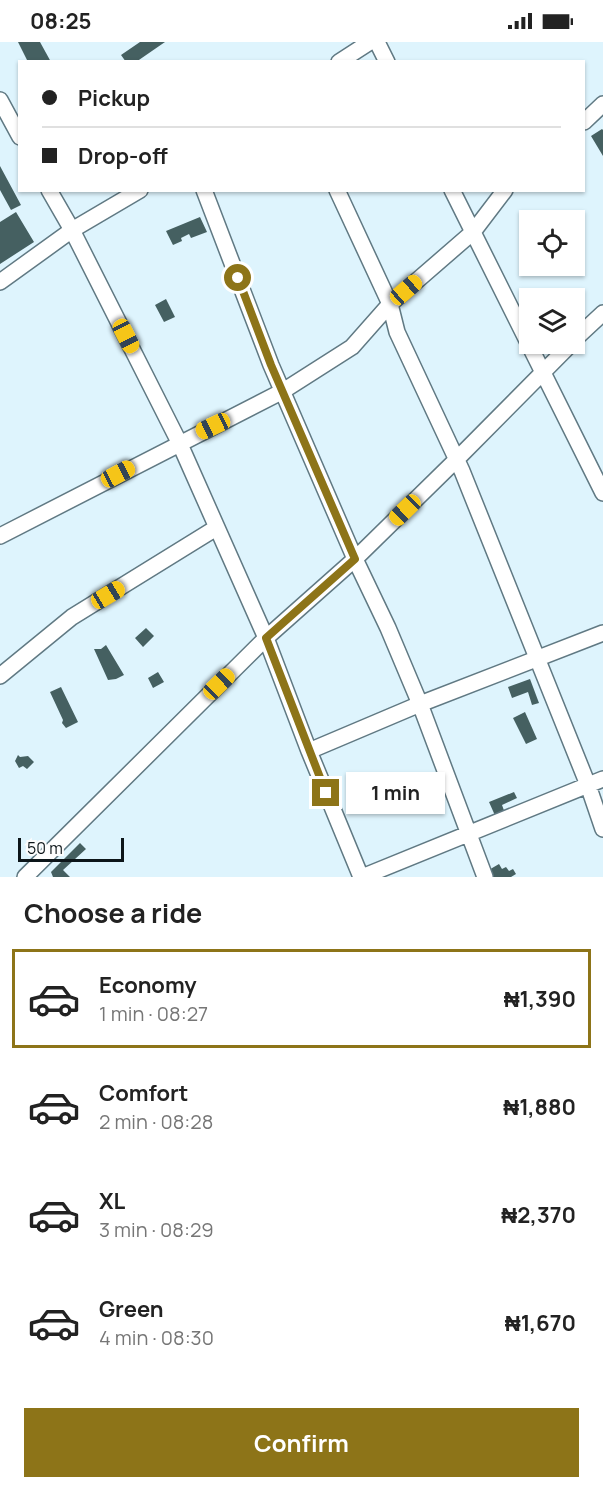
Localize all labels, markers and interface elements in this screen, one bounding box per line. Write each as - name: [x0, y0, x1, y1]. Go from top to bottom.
- text: 08:25: [30, 6, 91, 36]
- text: Pickup: [78, 83, 150, 113]
- text: Drop-off: [78, 141, 168, 171]
- map controls: [519, 210, 585, 354]
- button: locate: [519, 210, 585, 276]
- route start: [224, 264, 251, 291]
- car: [387, 271, 425, 309]
- button: layers: [519, 288, 585, 354]
- car: [110, 316, 142, 356]
- car: [193, 410, 233, 442]
- car: [98, 458, 138, 490]
- car: [386, 491, 424, 529]
- car: [88, 578, 128, 612]
- car: [200, 665, 238, 703]
- callout: 1 min: [347, 772, 446, 814]
- route end: [312, 779, 339, 806]
- text: 1 min: [371, 779, 420, 806]
- scale bar: [18, 835, 124, 862]
- text: 50 m: [27, 837, 63, 859]
- text: Choose a ride: [24, 894, 202, 931]
- text: Economy: [99, 970, 197, 1000]
- icon: car: [27, 972, 81, 1026]
- text: ₦1,390: [504, 984, 576, 1014]
- text: 1 min · 08:27: [99, 1000, 208, 1027]
- text: Comfort: [99, 1078, 188, 1108]
- icon: car: [27, 1080, 81, 1134]
- text: ₦1,880: [503, 1092, 576, 1122]
- text: 2 min · 08:28: [99, 1108, 213, 1135]
- text: XL: [99, 1186, 125, 1216]
- icon: car: [27, 1188, 81, 1242]
- text: ₦2,370: [501, 1200, 576, 1230]
- text: 3 min · 08:29: [99, 1216, 214, 1243]
- text: Green: [99, 1294, 164, 1324]
- icon: car: [27, 1296, 81, 1350]
- text: ₦1,670: [505, 1308, 576, 1338]
- text: 4 min · 08:30: [99, 1324, 214, 1351]
- button: Confirm: [24, 1408, 579, 1477]

